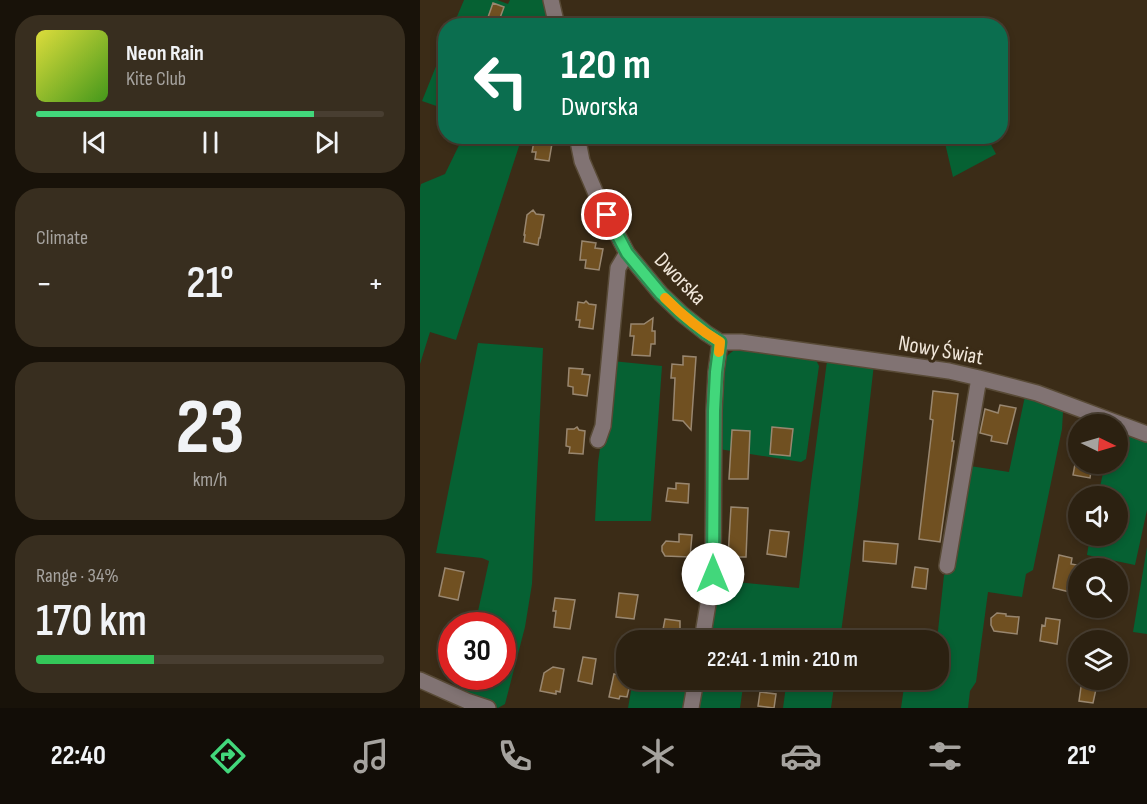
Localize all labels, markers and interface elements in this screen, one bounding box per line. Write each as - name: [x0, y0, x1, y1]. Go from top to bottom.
- text: Neon Rain: [126, 40, 204, 67]
- text: 120 m: [561, 40, 651, 91]
- icon: left: [462, 42, 540, 120]
- text: Kite Club: [126, 67, 186, 91]
- text: Dworska: [561, 91, 638, 123]
- icon: previous: [78, 126, 111, 159]
- icon: pause: [194, 126, 227, 159]
- icon: next: [310, 126, 343, 159]
- pin: [581, 189, 632, 240]
- icon: arrive: [590, 198, 623, 231]
- text: Climate: [36, 226, 88, 250]
- street label: Dworska: [648, 247, 712, 311]
- text: 21°: [186, 256, 234, 311]
- text: −: [36, 264, 52, 304]
- text: +: [368, 264, 384, 304]
- street label: Nowy Świat: [896, 330, 986, 371]
- text: 23: [175, 382, 245, 475]
- north arrow: [1068, 414, 1128, 474]
- map controls: [1068, 414, 1128, 690]
- text: km/h: [193, 468, 227, 492]
- button: sound: [1068, 486, 1128, 546]
- position arrow: [681, 542, 745, 606]
- button: search: [1068, 558, 1128, 618]
- text: Range · 34%: [36, 564, 119, 588]
- text: 170 km: [36, 594, 147, 649]
- speed limit sign: 30: [438, 612, 516, 690]
- button: layers: [1068, 630, 1128, 690]
- text: 22:41 · 1 min · 210 m: [707, 646, 858, 673]
- icon: directions: [207, 735, 249, 777]
- icon: music: [350, 735, 392, 777]
- icon: phone: [494, 735, 536, 777]
- icon: climate: [637, 735, 679, 777]
- icon: car: [780, 735, 822, 777]
- icon: filters: [924, 735, 966, 777]
- text: 22:40: [51, 740, 106, 772]
- text: 21°: [1067, 740, 1096, 772]

